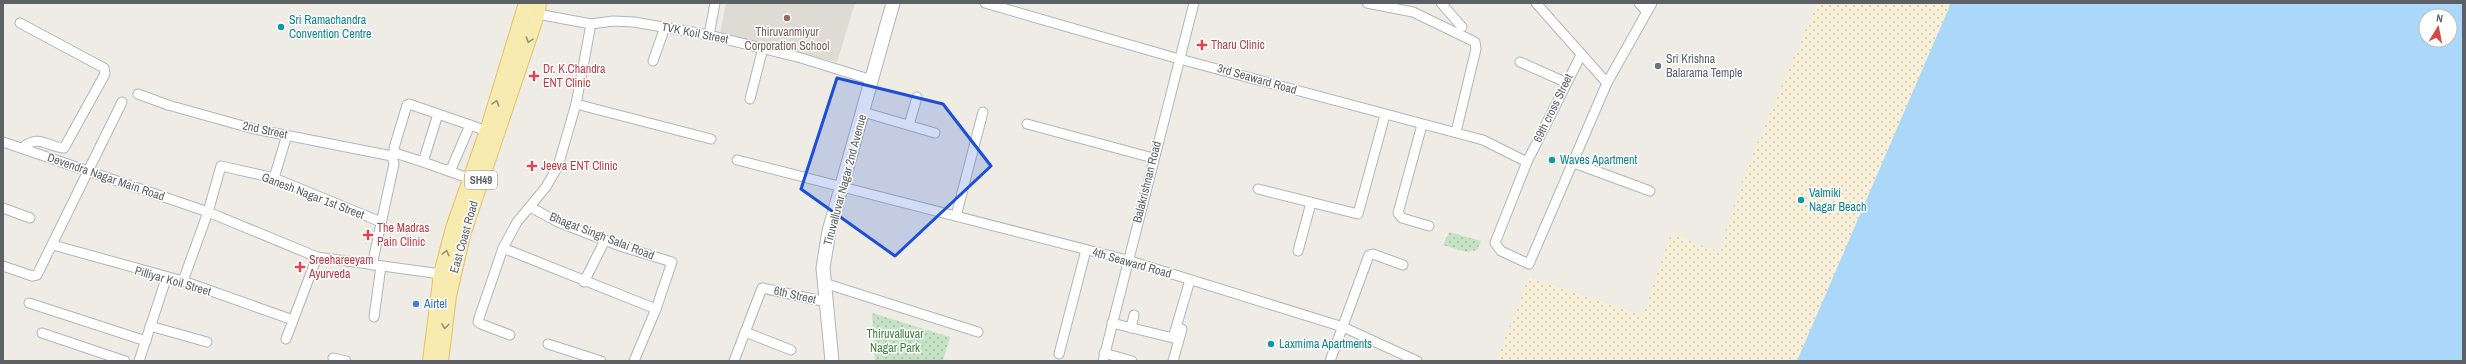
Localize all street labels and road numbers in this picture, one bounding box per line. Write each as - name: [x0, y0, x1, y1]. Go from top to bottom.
- street label: TVK Koil Street: [660, 19, 730, 47]
- street label: 3rd Seaward Road: [1215, 60, 1299, 98]
- street label: 69th cross Street: [1530, 71, 1577, 145]
- street label: Tiruvalluvar Nagar 2nd Avenue: [820, 113, 870, 247]
- street label: 2nd Street: [241, 117, 289, 143]
- street label: Balakrishnan Road: [1129, 139, 1165, 225]
- street label: Devendra Nagar Main Road: [45, 149, 167, 205]
- street label: Ganesh Nagar 1st Street: [259, 169, 367, 223]
- road number: SH49: [465, 171, 497, 189]
- street label: East Coast Road: [446, 199, 482, 275]
- street label: Bhagat Singh Salai Road: [547, 209, 657, 263]
- street label: 4th Seaward Road: [1091, 244, 1173, 282]
- street label: Pilliyar Koil Street: [133, 262, 213, 300]
- street label: 6th Street: [772, 282, 818, 308]

